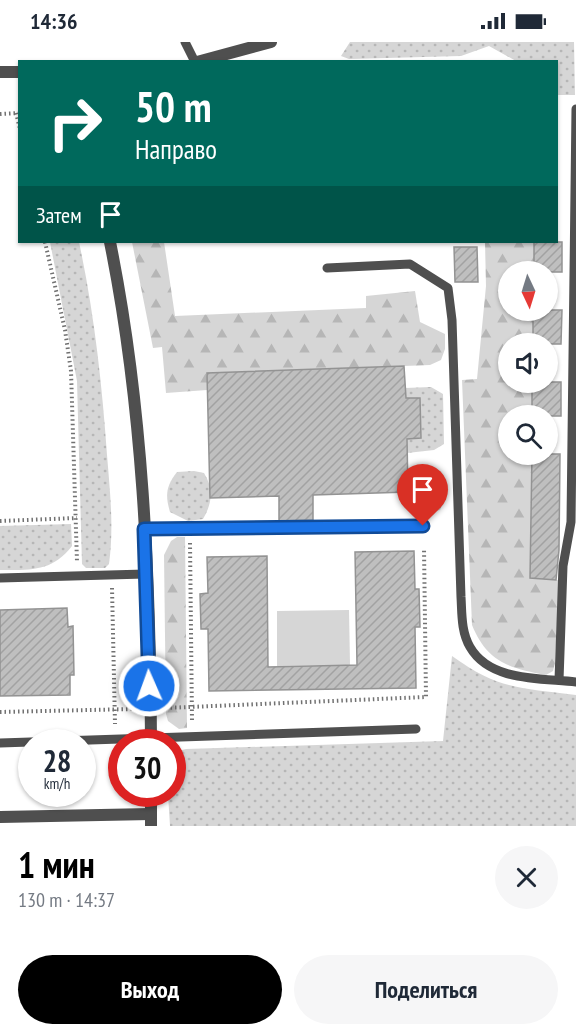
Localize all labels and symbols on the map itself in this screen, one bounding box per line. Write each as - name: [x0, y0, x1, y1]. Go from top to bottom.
- north arrow: [498, 261, 558, 321]
- pin: [397, 464, 448, 526]
- position arrow: [117, 654, 181, 718]
- speed limit sign: 30: [108, 729, 186, 807]

